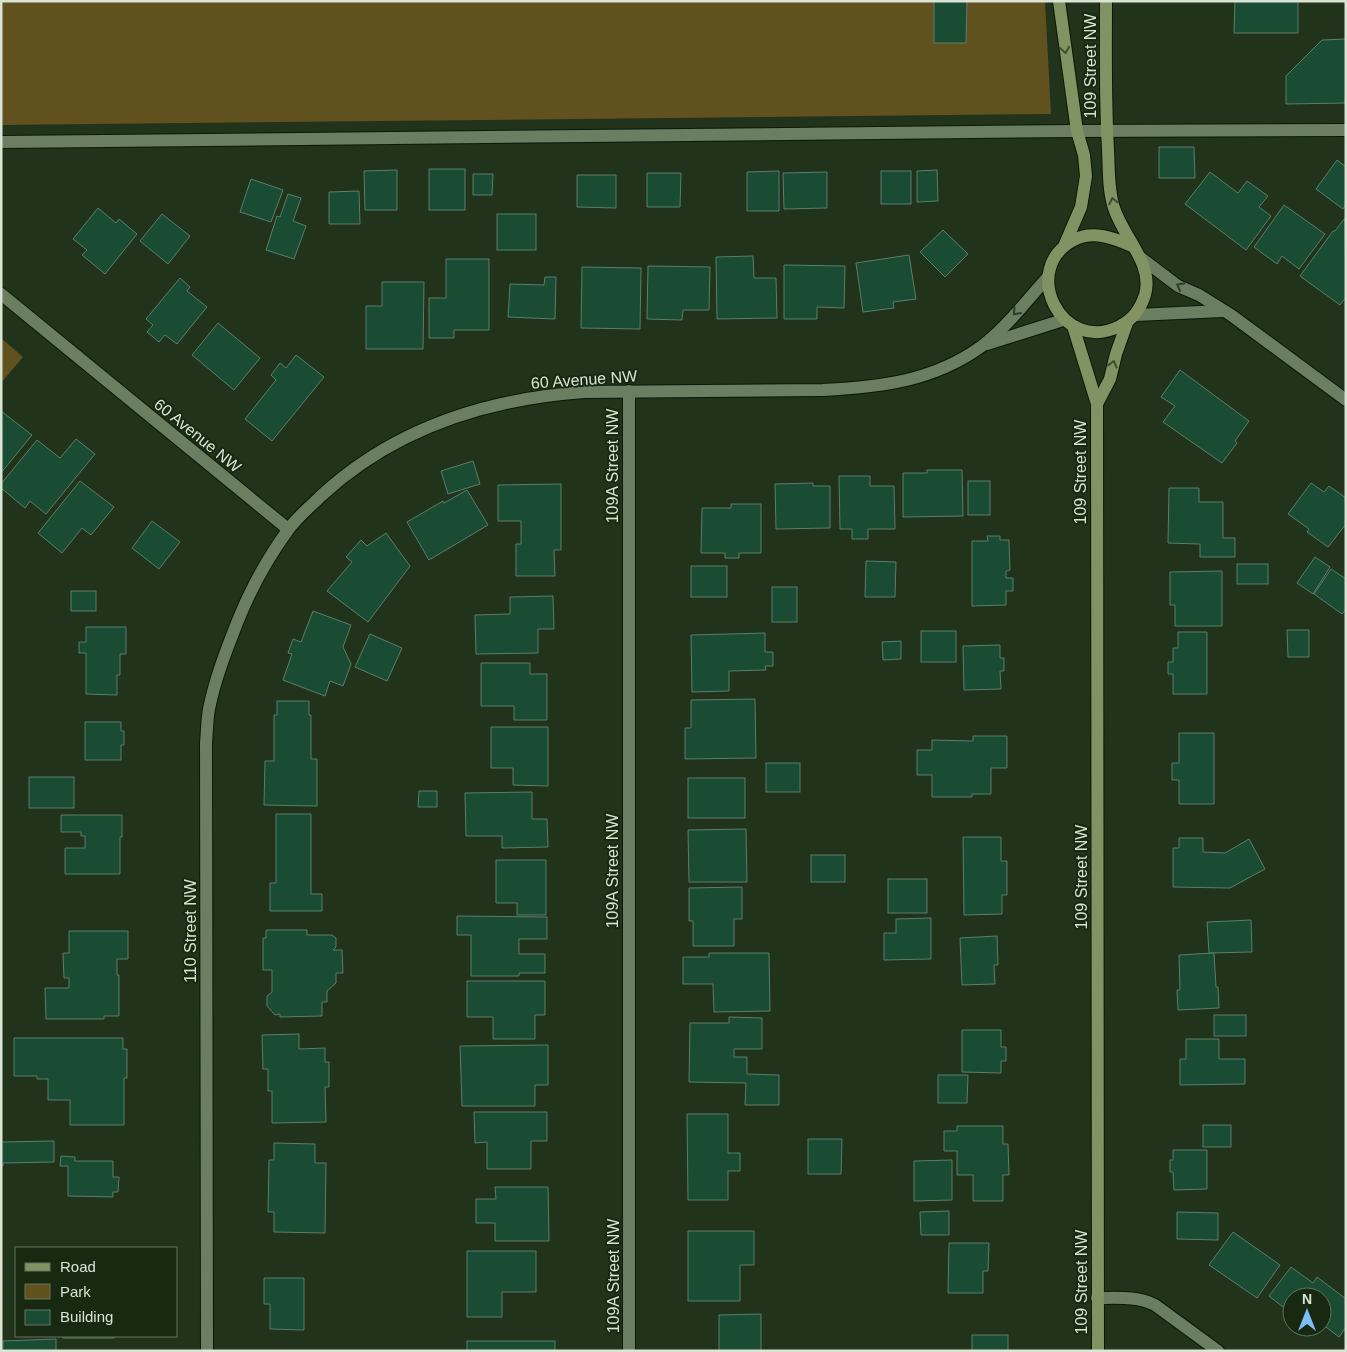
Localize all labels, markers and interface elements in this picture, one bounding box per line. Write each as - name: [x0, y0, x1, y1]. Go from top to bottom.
- street label: 109 Street NW: [1082, 13, 1099, 118]
- one-way arrow: [1060, 45, 1070, 54]
- one-way arrow: [1108, 197, 1119, 206]
- one-way arrow: [1177, 282, 1186, 292]
- one-way arrow: [1013, 307, 1022, 316]
- one-way arrow: [1107, 359, 1118, 368]
- street label: 60 Avenue NW: [530, 367, 639, 392]
- street label: 60 Avenue NW: [151, 395, 245, 476]
- street label: 109A Street NW: [604, 408, 621, 523]
- street label: 109 Street NW: [1072, 419, 1089, 524]
- street label: 109A Street NW: [604, 813, 621, 928]
- street label: 109 Street NW: [1073, 824, 1090, 929]
- street label: 110 Street NW: [182, 878, 199, 983]
- street label: 109A Street NW: [605, 1218, 622, 1333]
- street label: 109 Street NW: [1073, 1229, 1090, 1334]
- legend: [15, 1247, 178, 1337]
- text: Road: [60, 1258, 96, 1275]
- text: Park: [60, 1283, 91, 1300]
- north arrow: [1282, 1287, 1332, 1337]
- text: N: [1302, 1291, 1312, 1307]
- text: Building: [60, 1308, 113, 1325]

